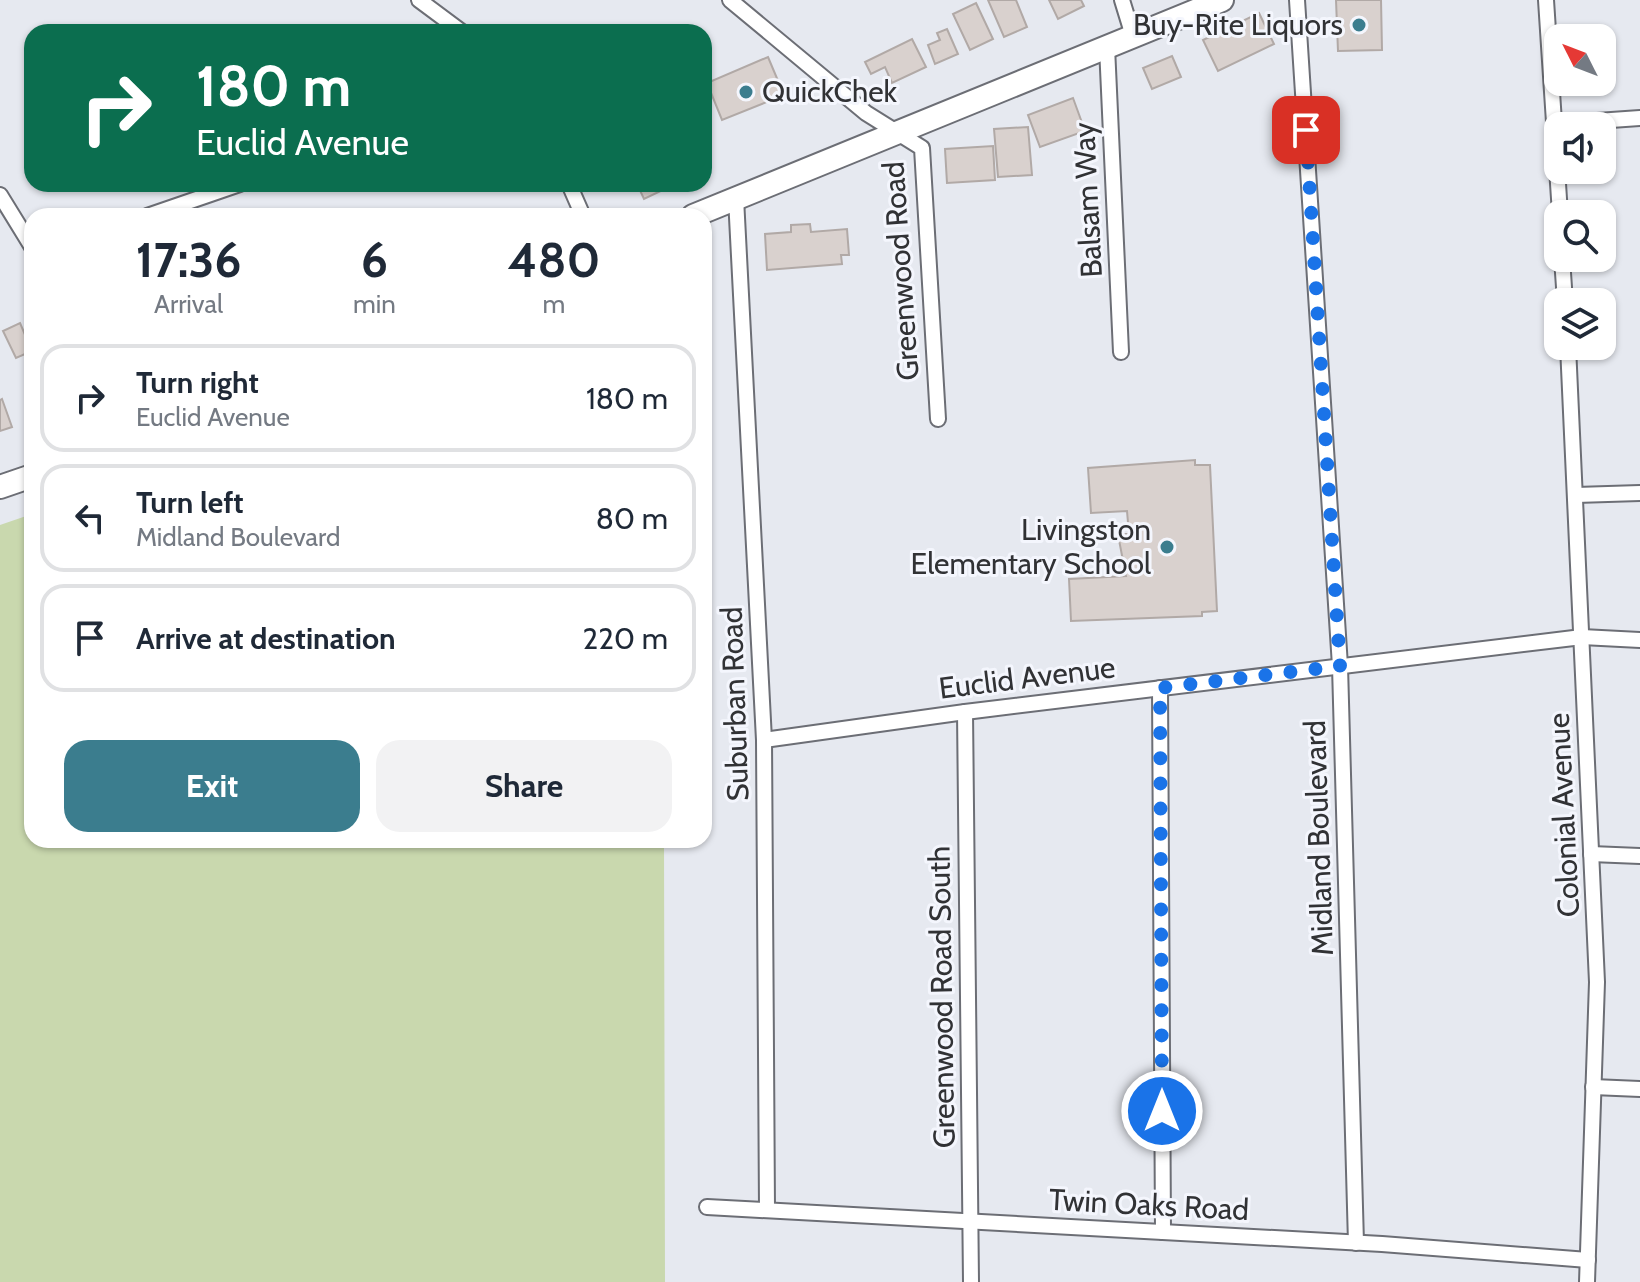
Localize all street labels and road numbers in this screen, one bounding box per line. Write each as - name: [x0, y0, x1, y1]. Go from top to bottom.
- street label: Balsam Way: [1065, 121, 1110, 279]
- street label: Greenwood Road: [874, 160, 927, 382]
- street label: Suburban Road: [713, 606, 756, 802]
- street label: Euclid Avenue: [937, 648, 1117, 707]
- street label: Colonial Avenue: [1540, 712, 1587, 918]
- street label: Midland Boulevard: [1296, 720, 1341, 956]
- street label: Greenwood Road South: [920, 846, 963, 1148]
- street label: Twin Oaks Road: [1048, 1181, 1250, 1228]

